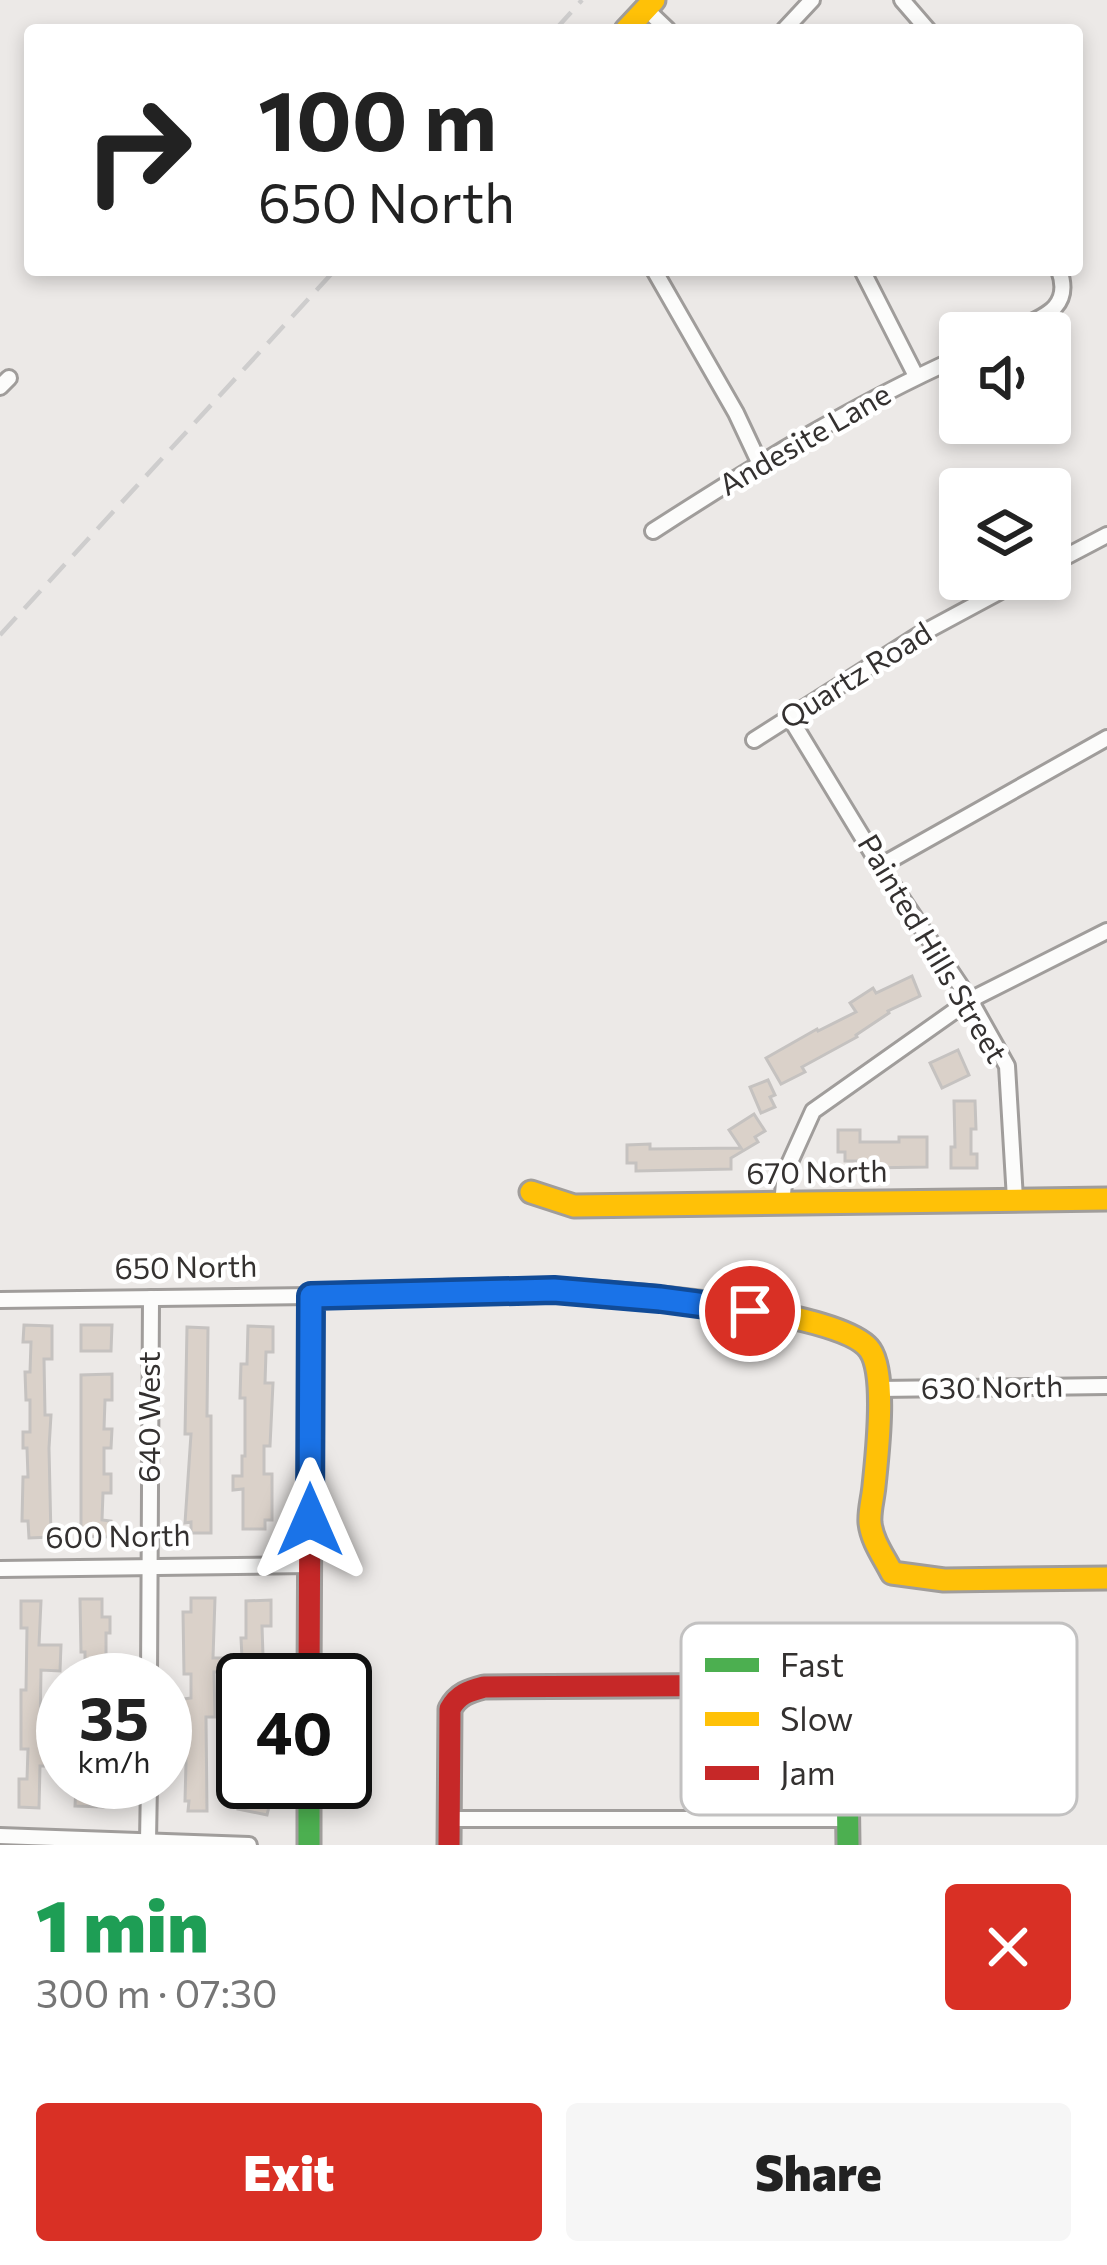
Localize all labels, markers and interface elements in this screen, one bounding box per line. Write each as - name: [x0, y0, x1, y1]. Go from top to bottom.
- text: 100 m: [258, 66, 497, 168]
- icon: right: [60, 72, 216, 228]
- text: 650 North: [258, 168, 515, 234]
- map controls: [939, 312, 1071, 600]
- button: sound: [939, 312, 1071, 444]
- street label: Andesite Lane: [711, 374, 896, 502]
- button: layers: [939, 468, 1071, 600]
- street label: Quartz Road: [772, 613, 937, 735]
- street label: Painted Hills Street: [851, 827, 1017, 1069]
- street label: 670 North: [746, 1151, 888, 1190]
- street label: 650 North: [114, 1246, 258, 1285]
- pin: [699, 1260, 801, 1362]
- icon: arrive: [717, 1278, 783, 1344]
- street label: 640 West: [129, 1351, 166, 1483]
- street label: 630 North: [920, 1366, 1064, 1405]
- position arrow: [247, 1457, 373, 1583]
- street label: 600 North: [45, 1515, 191, 1554]
- legend: [681, 1623, 1077, 1815]
- text: Fast: [780, 1643, 844, 1684]
- speed limit sign: 40: [216, 1653, 372, 1809]
- text: 35: [79, 1679, 149, 1752]
- text: Slow: [780, 1697, 853, 1738]
- text: km/h: [78, 1742, 150, 1779]
- text: Jam: [780, 1751, 836, 1792]
- text: 1 min: [36, 1879, 209, 1967]
- button: close: [945, 1884, 1071, 2010]
- text: 300 m · 07:30: [36, 1968, 278, 2016]
- button: Exit: [36, 2103, 542, 2241]
- button: Share: [566, 2103, 1071, 2241]

